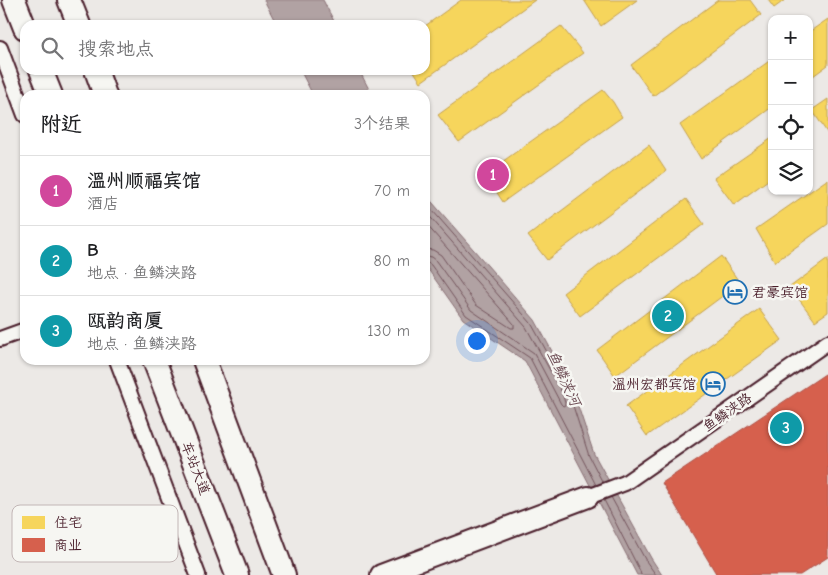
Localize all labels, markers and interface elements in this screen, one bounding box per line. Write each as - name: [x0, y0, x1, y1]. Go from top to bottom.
- map controls: [768, 15, 813, 195]
- button: +: [768, 15, 813, 60]
- search box: [20, 20, 430, 75]
- icon: search: [38, 34, 66, 62]
- text: 搜索地点: [78, 38, 154, 60]
- button: −: [768, 60, 813, 105]
- button: locate: [768, 105, 813, 150]
- text: 附近: [40, 112, 82, 136]
- text: 3个结果: [354, 115, 410, 133]
- button: layers: [768, 150, 813, 195]
- pin: 1: [477, 156, 509, 194]
- text: 温州顺福宾馆: [87, 170, 201, 192]
- text: 1: [53, 182, 59, 200]
- text: 70 m: [374, 182, 410, 200]
- text: 酒店: [87, 195, 119, 213]
- text: B: [87, 239, 99, 261]
- text: 2: [52, 252, 60, 270]
- text: 80 m: [373, 252, 410, 270]
- text: 地点 · 鱼鳞浃路: [87, 264, 197, 282]
- hotel icon: 君豪宾馆: [722, 279, 748, 305]
- place label: 君豪宾馆: [752, 284, 808, 301]
- pin: 2: [652, 297, 684, 335]
- text: 瓯韵商厦: [87, 310, 163, 332]
- text: 3: [52, 322, 60, 340]
- text: 130 m: [367, 322, 410, 340]
- your location: [464, 328, 490, 354]
- text: 地点 · 鱼鳞浃路: [87, 335, 197, 353]
- water label: 鱼鳞浃河: [543, 347, 586, 412]
- hotel icon: 温州宏都宾馆: [700, 371, 726, 397]
- place label: 温州宏都宾馆: [612, 376, 696, 393]
- street label: 鱼鳞浃路: [699, 389, 755, 435]
- pin: 3: [770, 409, 802, 447]
- street label: 车站大道: [178, 439, 214, 497]
- legend: [12, 505, 178, 562]
- text: 住宅: [54, 514, 82, 531]
- text: 商业: [54, 537, 82, 554]

